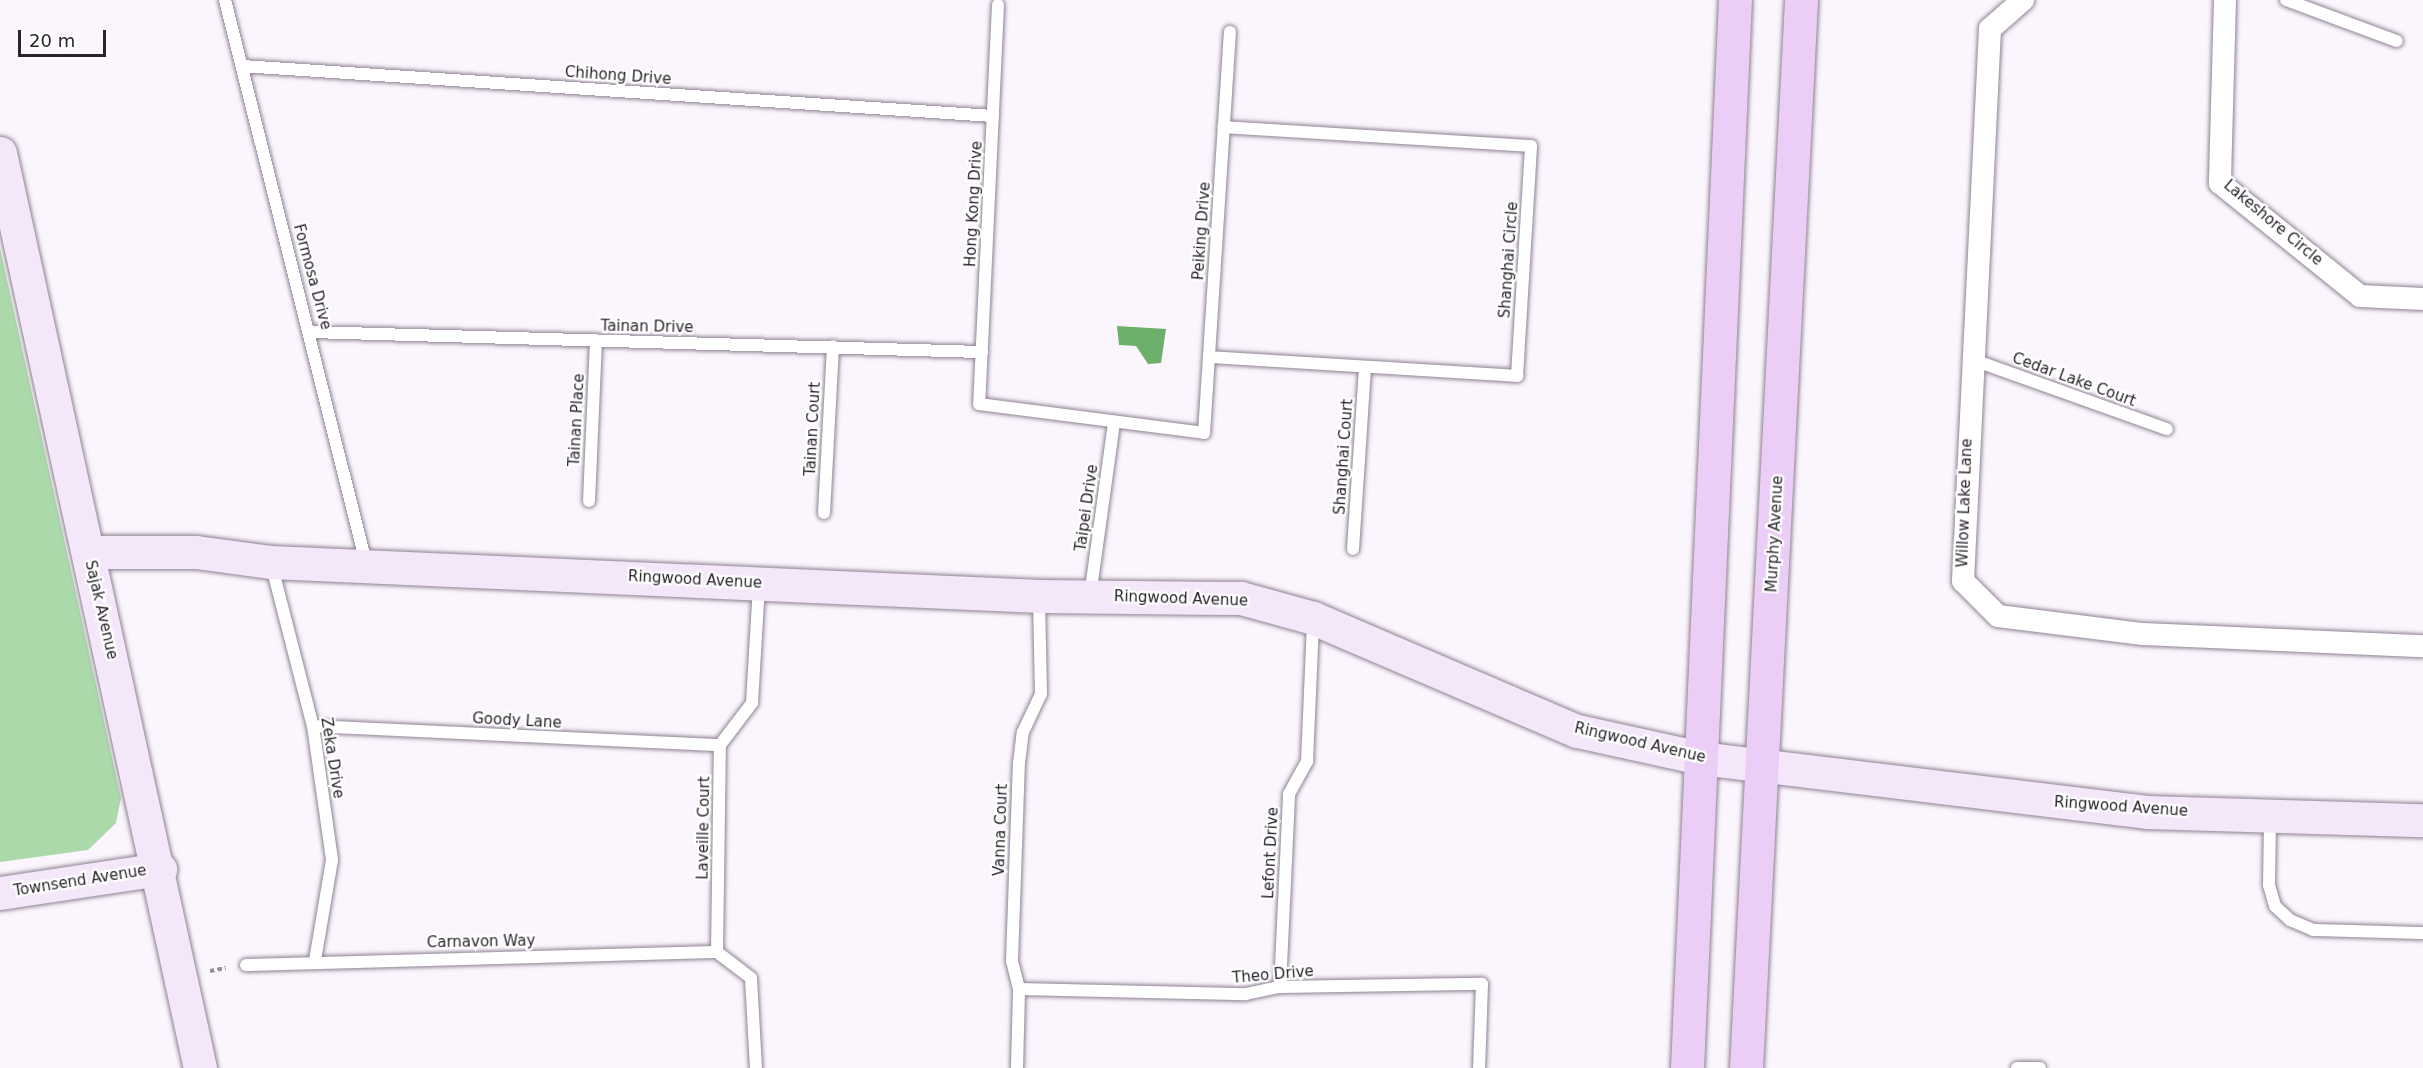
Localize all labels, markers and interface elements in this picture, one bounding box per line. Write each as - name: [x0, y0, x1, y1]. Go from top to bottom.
- scale bar: [21, 18, 110, 56]
- text: 20 m: [29, 30, 75, 51]
- street label: Chihong Drive: [564, 63, 672, 89]
- street label: Hong Kong Drive: [962, 140, 986, 268]
- street label: Lakeshore Circle: [2220, 176, 2326, 270]
- street label: Peiking Drive: [1190, 181, 1214, 281]
- street label: Shanghai Circle: [1496, 201, 1522, 319]
- street label: Formosa Drive: [289, 222, 335, 332]
- street label: Tainan Drive: [600, 317, 694, 337]
- street label: Cedar Lake Court: [2010, 349, 2138, 411]
- street label: Tainan Place: [566, 373, 588, 467]
- street label: Tainan Court: [802, 381, 824, 477]
- street label: Shanghai Court: [1331, 398, 1357, 516]
- street label: Willow Lake Lane: [1954, 438, 1976, 568]
- street label: Taipei Drive: [1072, 463, 1102, 553]
- street label: Murphy Avenue: [1763, 475, 1787, 593]
- street label: Sajak Avenue: [81, 559, 121, 661]
- street label: Ringwood Avenue: [627, 567, 763, 593]
- street label: Ringwood Avenue: [1114, 588, 1248, 610]
- street label: Goody Lane: [472, 710, 562, 732]
- street label: Zeka Drive: [317, 716, 347, 800]
- street label: Ringwood Avenue: [1573, 719, 1707, 767]
- street label: Laveille Court: [694, 776, 714, 880]
- street label: Vanna Court: [990, 783, 1012, 877]
- street label: Ringwood Avenue: [2053, 793, 2189, 821]
- street label: Lefont Drive: [1260, 807, 1282, 899]
- street label: Townsend Avenue: [12, 862, 148, 900]
- street label: Carnavon Way: [427, 932, 535, 952]
- street label: Theo Drive: [1231, 962, 1315, 988]

